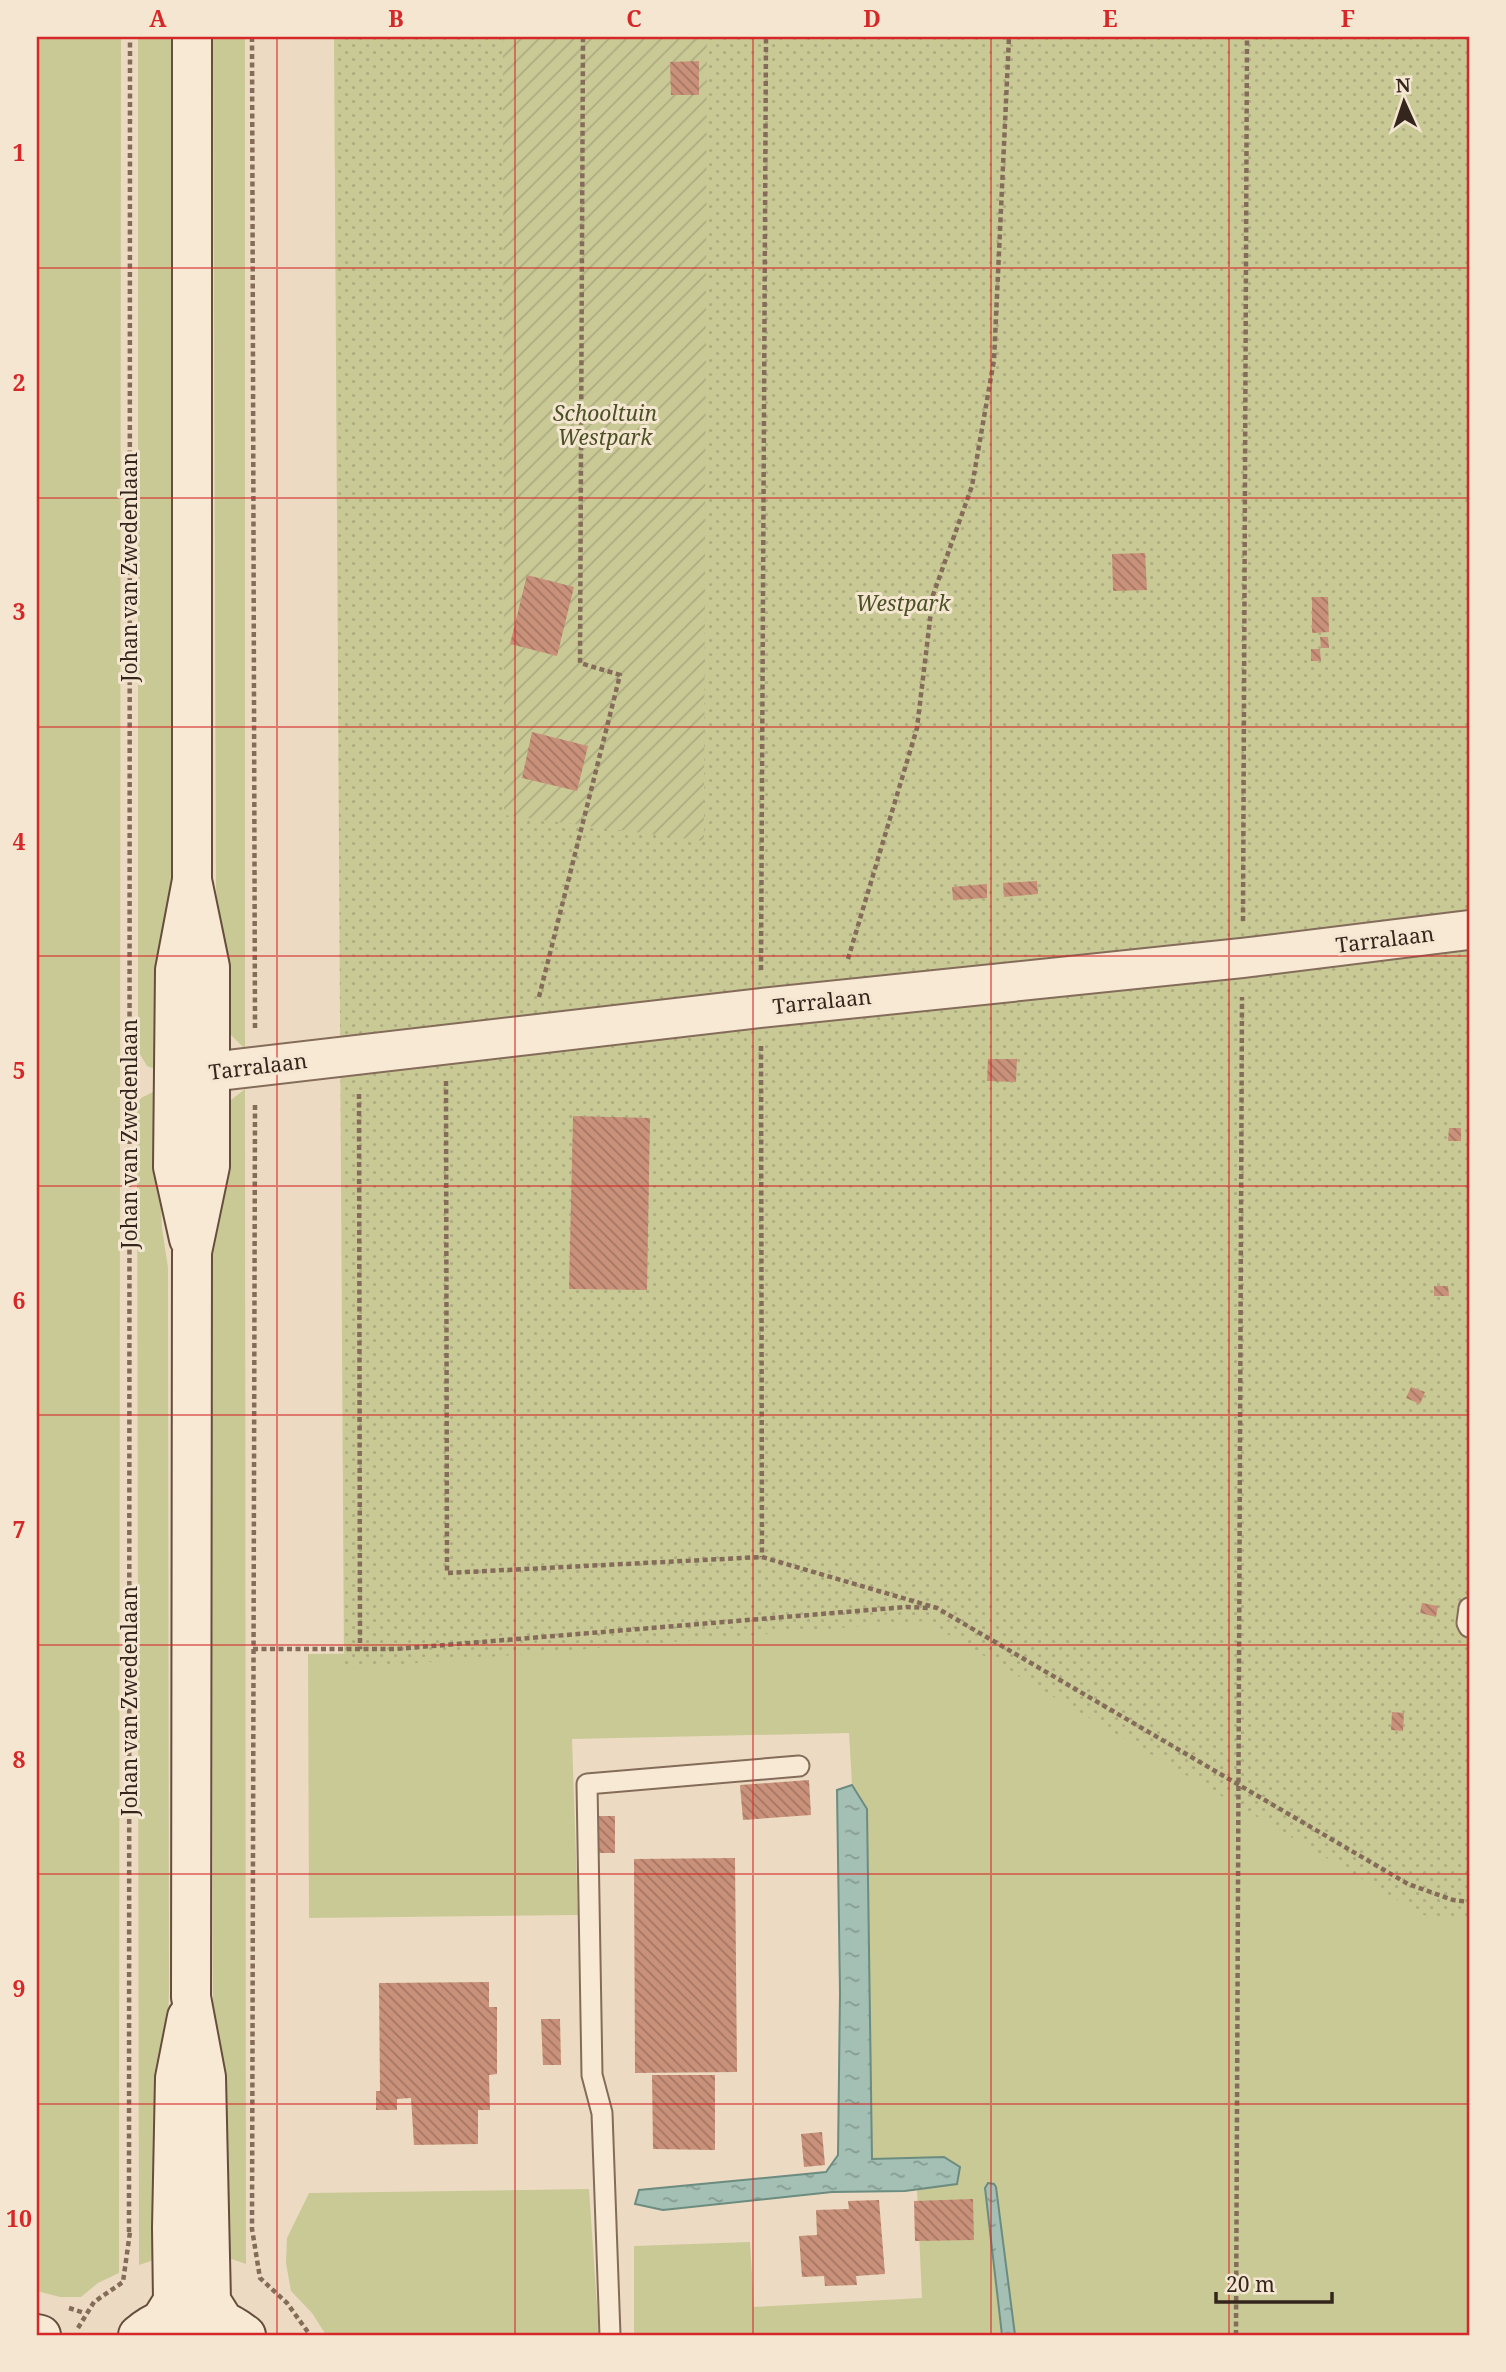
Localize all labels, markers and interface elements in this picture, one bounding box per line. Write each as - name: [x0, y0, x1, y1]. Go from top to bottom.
- text: A: [149, 2, 167, 34]
- text: B: [388, 2, 404, 34]
- text: C: [626, 2, 642, 34]
- text: D: [863, 2, 881, 34]
- text: E: [1102, 2, 1118, 34]
- text: F: [1341, 2, 1355, 34]
- north arrow: [1370, 66, 1440, 136]
- text: N: [1395, 72, 1411, 98]
- text: 1: [13, 136, 26, 168]
- text: 2: [13, 366, 26, 398]
- park label: Schooltuin Westpark: [553, 399, 657, 451]
- street label: Johan van Zwedenlaan: [115, 452, 143, 683]
- park label: Westpark: [856, 589, 951, 617]
- text: 3: [13, 595, 26, 627]
- text: 4: [13, 825, 26, 857]
- street label: Tarralaan: [1334, 919, 1436, 959]
- street label: Tarralaan: [771, 982, 873, 1020]
- street label: Johan van Zwedenlaan: [115, 1019, 143, 1250]
- street label: Tarralaan: [207, 1046, 309, 1086]
- text: 5: [13, 1054, 26, 1086]
- text: 6: [13, 1284, 26, 1316]
- text: 7: [13, 1513, 26, 1545]
- street label: Johan van Zwedenlaan: [115, 1586, 143, 1817]
- text: 8: [13, 1743, 26, 1775]
- text: 9: [13, 1972, 26, 2004]
- text: 10: [6, 2202, 32, 2234]
- scale bar: [1216, 2260, 1331, 2304]
- text: 20 m: [1226, 2270, 1275, 2298]

